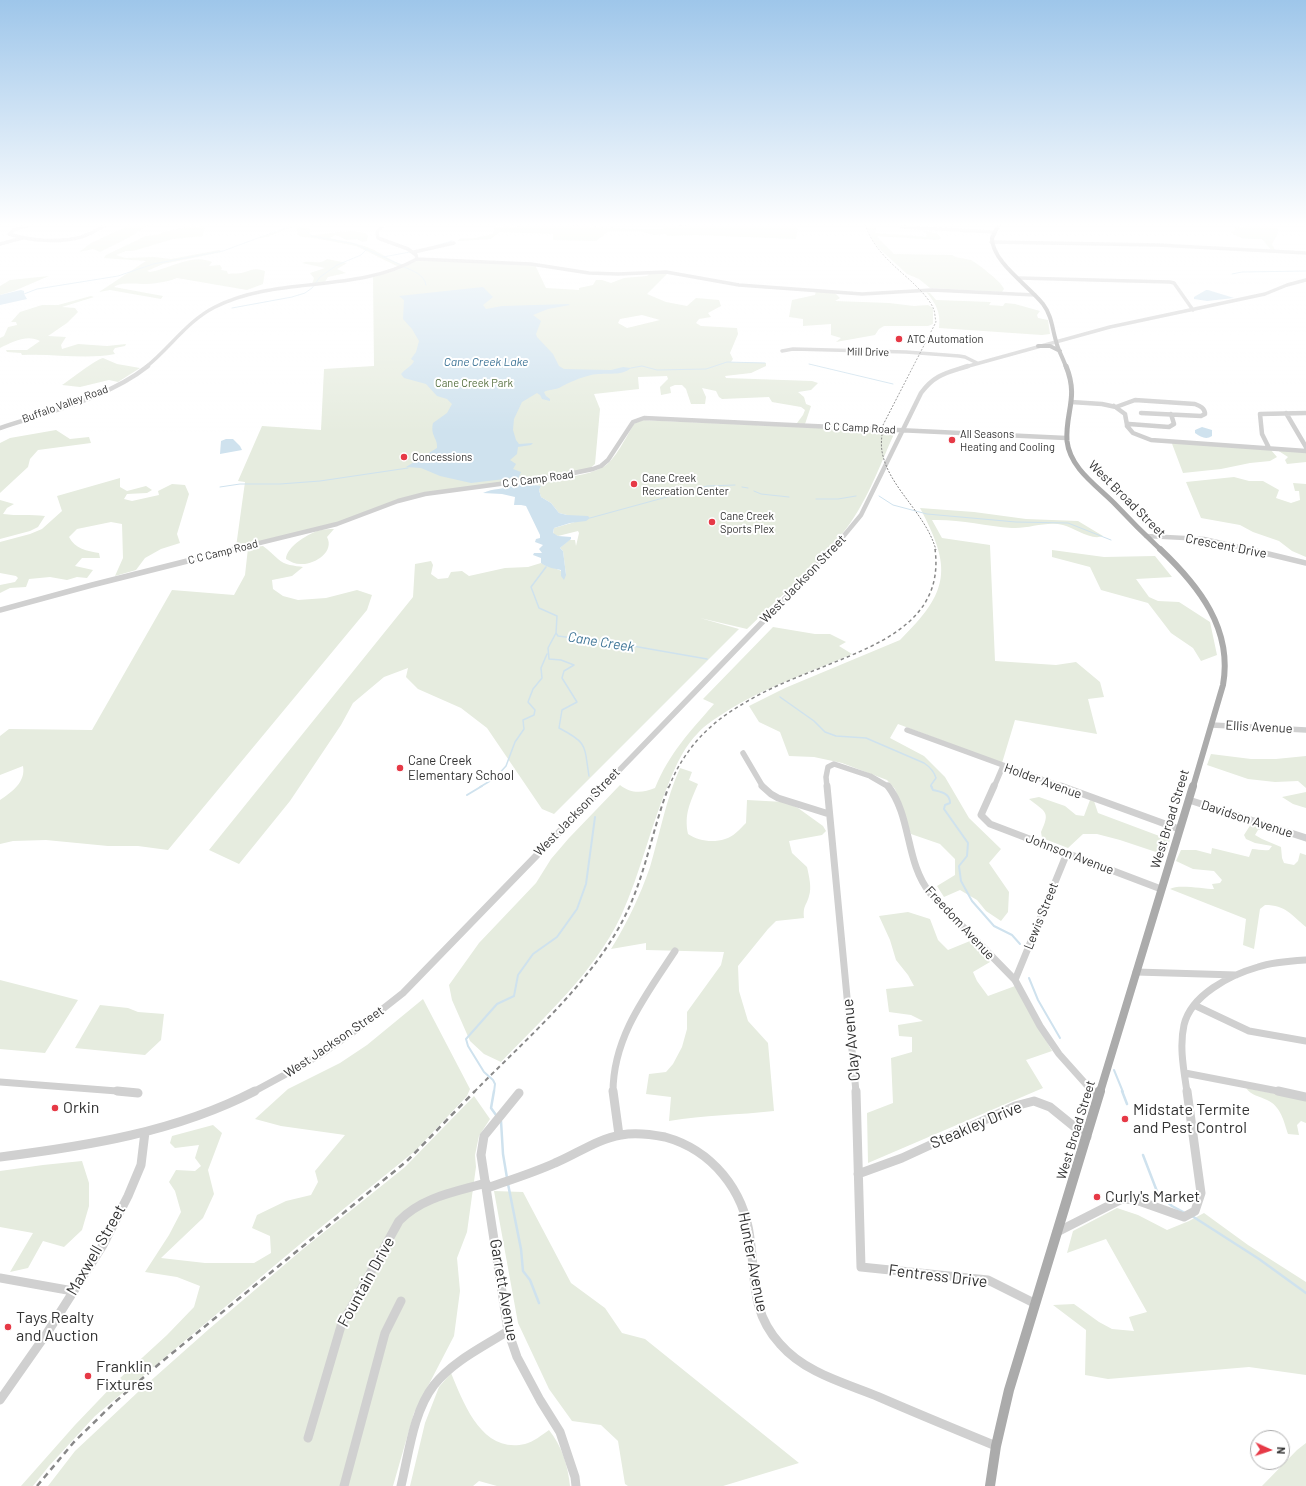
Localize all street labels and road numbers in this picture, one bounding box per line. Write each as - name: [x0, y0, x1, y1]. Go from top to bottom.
- street label: Mill Drive: [847, 345, 889, 359]
- street label: Buffalo Valley Road: [20, 382, 110, 426]
- street label: C C Camp Road: [824, 420, 896, 436]
- street label: West Broad Street: [1085, 457, 1169, 541]
- street label: C C Camp Road: [502, 467, 574, 491]
- street label: Crescent Drive: [1184, 530, 1268, 562]
- street label: West Jackson Street: [757, 532, 849, 626]
- street label: C C Camp Road: [187, 537, 259, 567]
- street label: Ellis Avenue: [1225, 717, 1293, 737]
- street label: Holder Avenue: [1002, 760, 1084, 802]
- street label: West Jackson Street: [531, 765, 623, 859]
- street label: West Broad Street: [1147, 768, 1193, 870]
- street label: Davidson Avenue: [1199, 797, 1295, 841]
- street label: Johnson Avenue: [1024, 830, 1116, 878]
- street label: Lewis Street: [1020, 880, 1062, 952]
- street label: Freedom Avenue: [922, 883, 998, 963]
- street label: Clay Avenue: [838, 998, 864, 1082]
- street label: West Jackson Street: [281, 1003, 387, 1081]
- street label: West Broad Street: [1053, 1079, 1099, 1181]
- street label: Steakley Drive: [927, 1097, 1025, 1153]
- street label: Maxwell Street: [62, 1201, 130, 1299]
- street label: Hunter Avenue: [734, 1210, 772, 1314]
- street label: Fountain Drive: [333, 1234, 399, 1330]
- street label: Garrett Avenue: [486, 1237, 522, 1343]
- street label: Fentress Drive: [887, 1260, 989, 1292]

